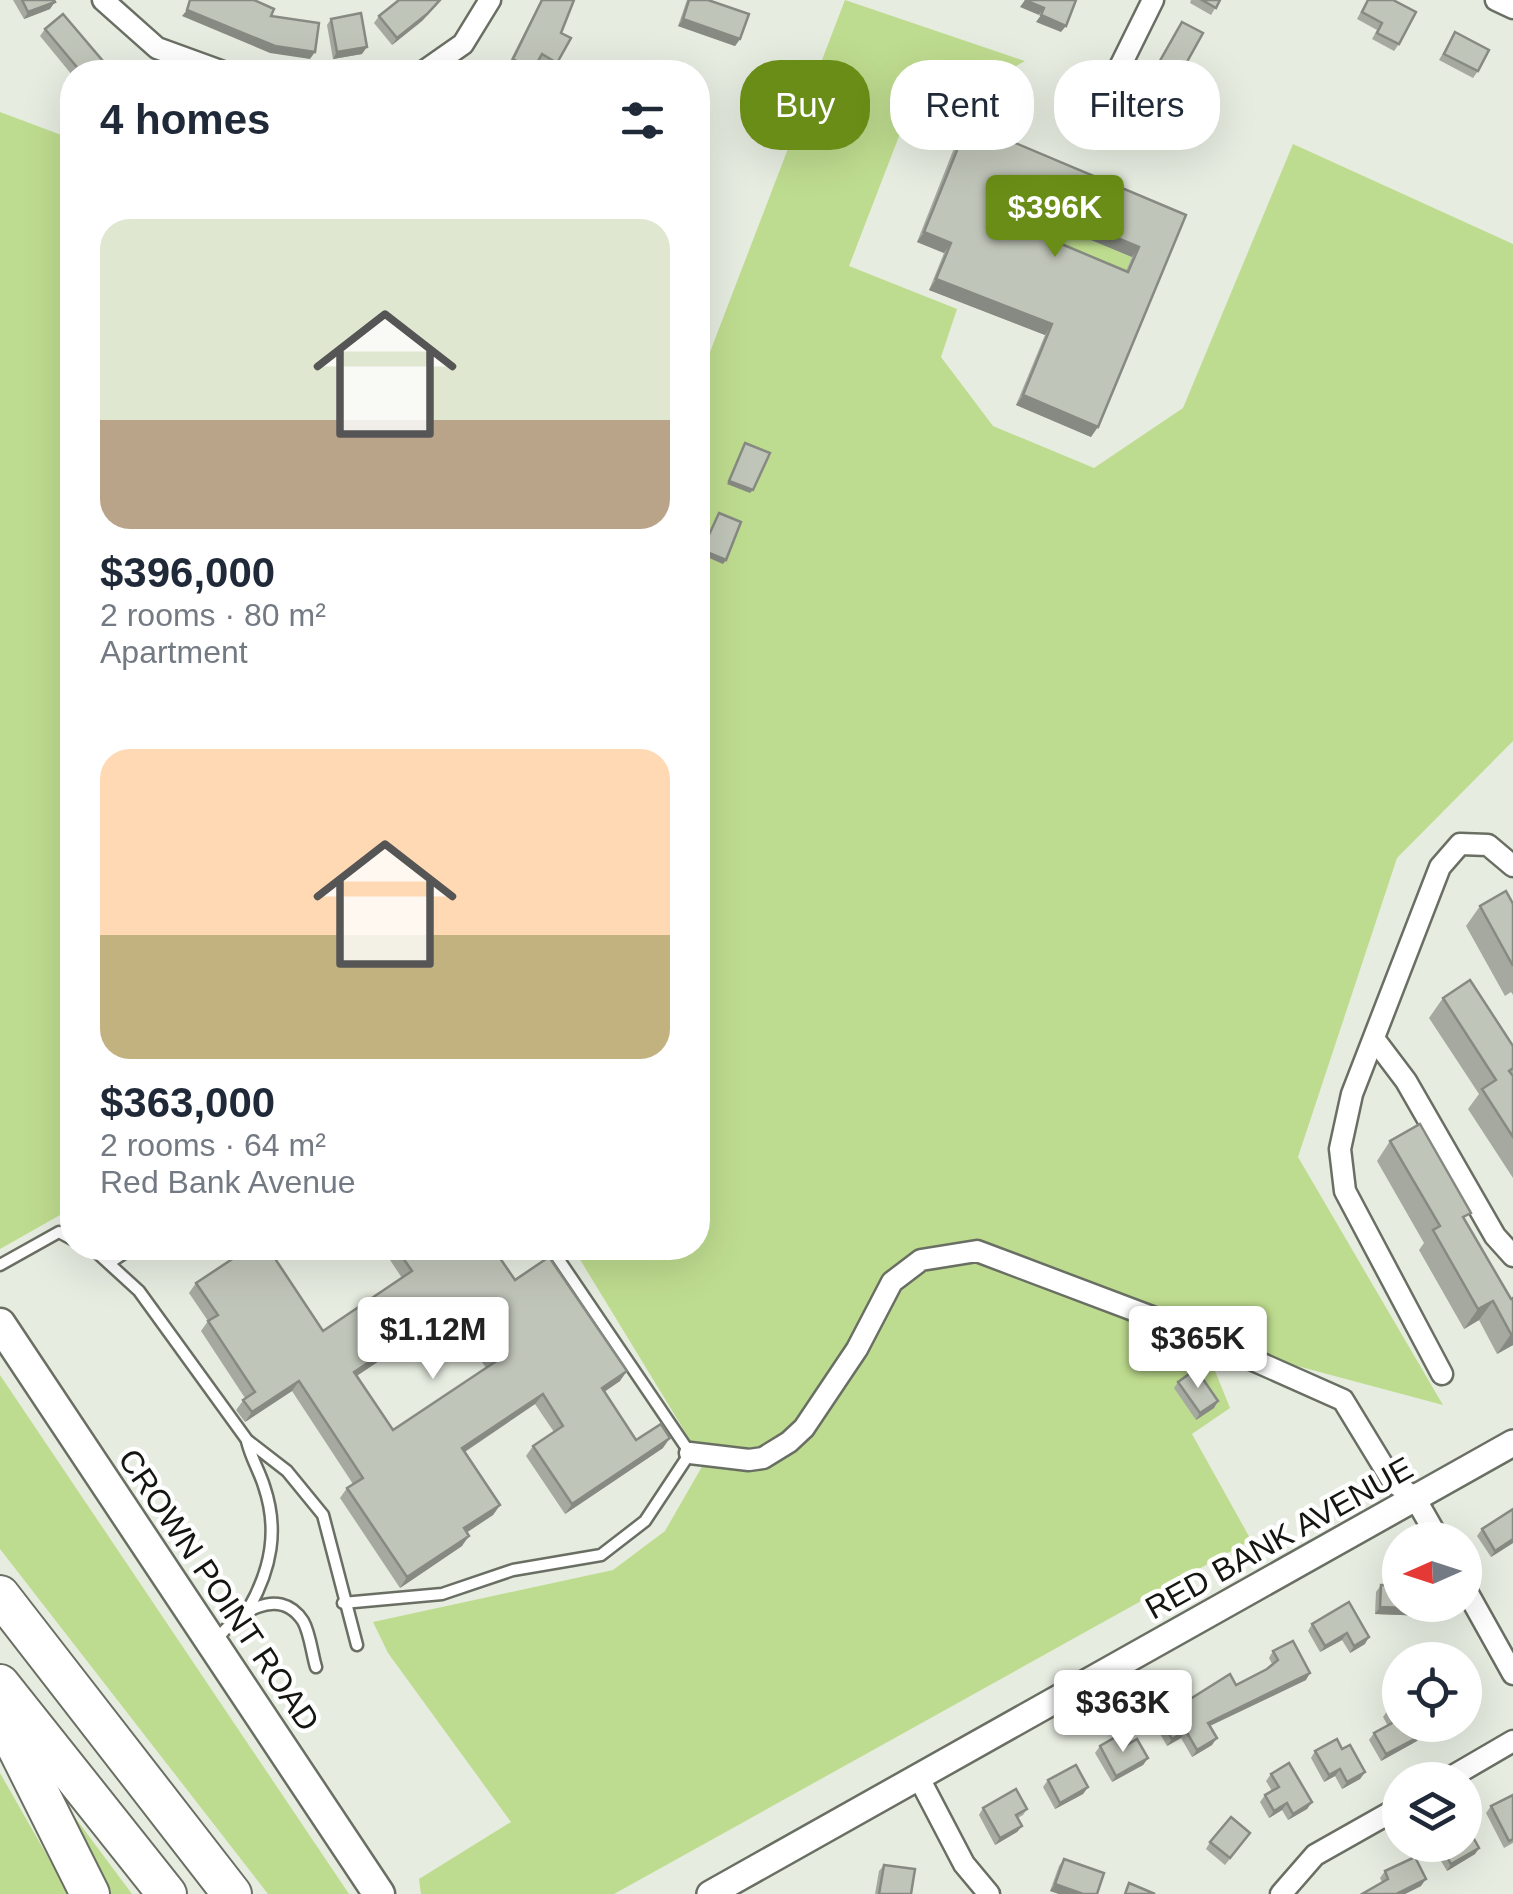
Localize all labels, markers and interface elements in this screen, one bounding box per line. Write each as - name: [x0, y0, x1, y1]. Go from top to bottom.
- chip: Buy: [740, 60, 870, 150]
- chip: Rent: [890, 60, 1034, 150]
- chip: Filters: [1054, 60, 1220, 150]
- icon: filters: [615, 93, 670, 148]
- text: 4 homes: [100, 96, 270, 143]
- pin: $396K: [985, 175, 1125, 260]
- text: $396K: [1008, 189, 1102, 225]
- icon: home: [295, 284, 475, 464]
- text: $396,000: [100, 549, 275, 596]
- text: 2 rooms · 80 m²: [100, 597, 326, 633]
- text: Apartment: [100, 634, 248, 670]
- icon: home: [295, 814, 475, 994]
- text: $363,000: [100, 1079, 275, 1126]
- text: 2 rooms · 64 m²: [100, 1127, 326, 1163]
- text: Red Bank Avenue: [100, 1164, 356, 1200]
- pin: $1.12M: [352, 1297, 514, 1382]
- pin: $365K: [1128, 1306, 1268, 1391]
- text: $1.12M: [380, 1311, 486, 1347]
- text: $365K: [1151, 1320, 1245, 1356]
- street label: CROWN POINT ROAD: [111, 1442, 327, 1738]
- street label: RED BANK AVENUE: [1139, 1450, 1419, 1626]
- north arrow: [1382, 1522, 1482, 1622]
- map controls: [1382, 1522, 1482, 1862]
- button: locate: [1382, 1642, 1482, 1742]
- pin: $363K: [1053, 1670, 1193, 1755]
- text: $363K: [1076, 1684, 1170, 1720]
- button: layers: [1382, 1762, 1482, 1862]

